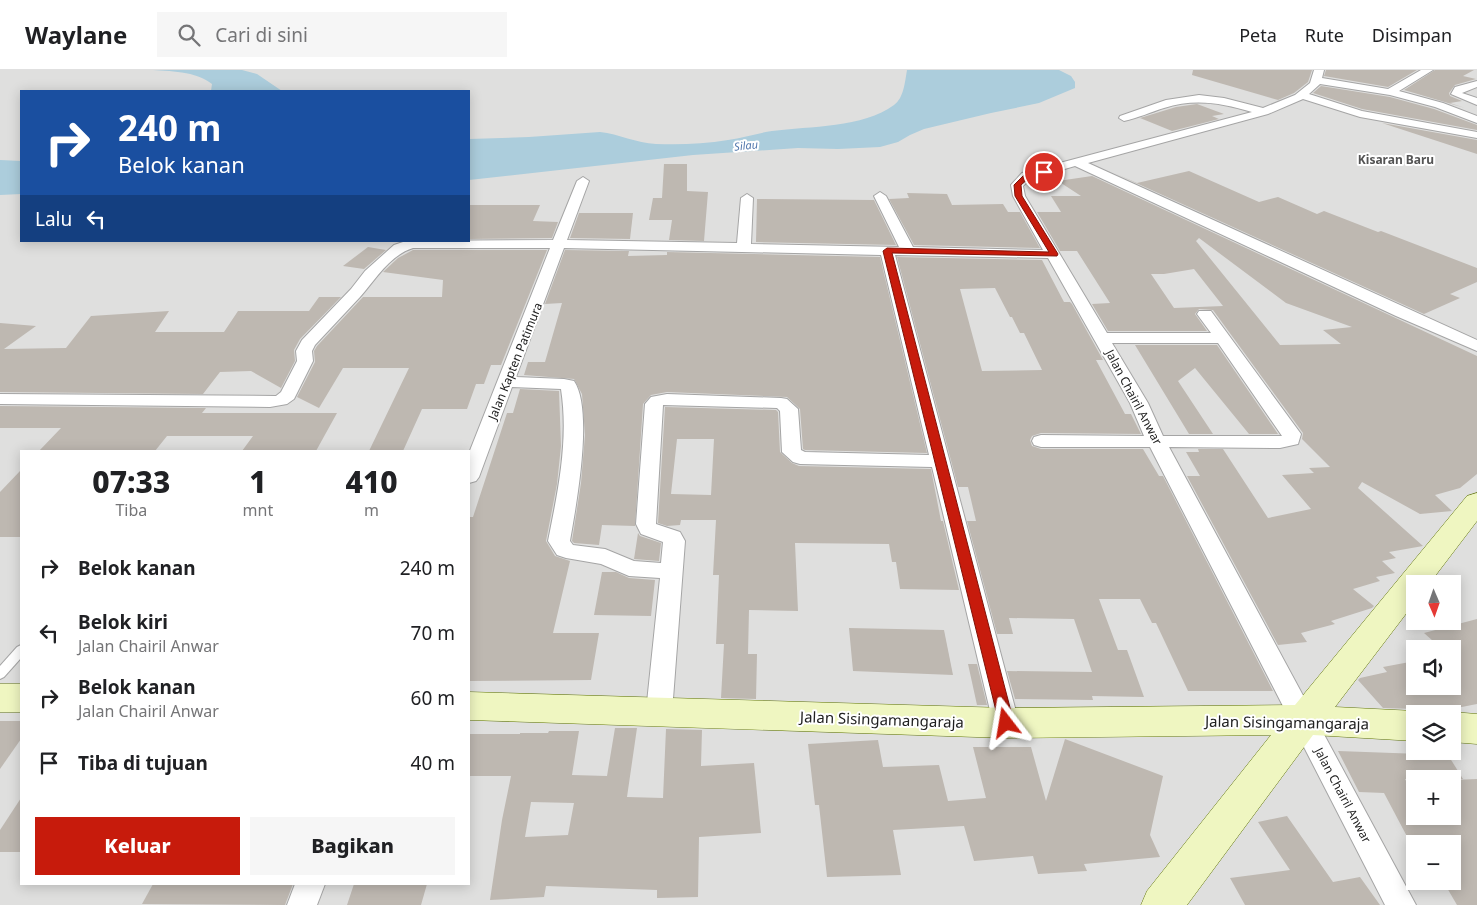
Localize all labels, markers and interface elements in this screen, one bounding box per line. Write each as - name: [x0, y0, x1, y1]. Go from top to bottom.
- search box: [157, 12, 507, 57]
- text: Waylane: [25, 18, 127, 51]
- icon: search: [175, 21, 203, 49]
- text: Cari di sini: [215, 22, 308, 48]
- text: Peta: [1239, 23, 1277, 47]
- text: Rute: [1305, 23, 1344, 47]
- text: Disimpan: [1372, 23, 1452, 47]
- text: 240 m: [118, 104, 221, 151]
- icon: right: [35, 110, 100, 175]
- water label: Silau: [733, 136, 759, 154]
- text: Belok kanan: [118, 149, 245, 179]
- pin: [1023, 151, 1065, 193]
- district label: Kisaran Baru: [1358, 151, 1434, 168]
- icon: arrive: [1030, 158, 1058, 186]
- icon: left: [82, 205, 110, 233]
- text: Lalu: [35, 206, 72, 232]
- street label: Jalan Kapten Patimura: [483, 300, 546, 423]
- street label: Jalan Chairil Anwar: [1101, 345, 1166, 448]
- text: 07:33: [92, 461, 170, 502]
- text: 1: [249, 461, 267, 502]
- text: 410: [346, 461, 398, 502]
- text: Tiba: [115, 499, 147, 521]
- text: mnt: [243, 499, 273, 521]
- text: m: [364, 499, 379, 521]
- icon: right: [35, 554, 63, 582]
- text: Belok kanan: [78, 555, 195, 581]
- text: 240 m: [400, 555, 455, 581]
- north arrow: [1406, 575, 1461, 630]
- map controls: [1406, 575, 1461, 890]
- text: Belok kiri: [78, 609, 168, 635]
- icon: left: [35, 619, 63, 647]
- text: 70 m: [411, 620, 455, 646]
- text: Jalan Chairil Anwar: [78, 635, 219, 657]
- button: sound: [1406, 640, 1461, 695]
- text: Belok kanan: [78, 674, 195, 700]
- icon: right: [35, 684, 63, 712]
- text: 60 m: [411, 685, 455, 711]
- position arrow: [979, 696, 1031, 748]
- text: Jalan Chairil Anwar: [78, 700, 219, 722]
- button: layers: [1406, 705, 1461, 760]
- street label: Jalan Sisingamangaraja: [798, 706, 964, 732]
- street label: Jalan Sisingamangaraja: [1203, 711, 1369, 733]
- street label: Jalan Chairil Anwar: [1310, 743, 1375, 846]
- icon: arrive: [35, 749, 63, 777]
- text: Tiba di tujuan: [78, 750, 208, 776]
- text: 40 m: [411, 750, 455, 776]
- button: +: [1406, 770, 1461, 825]
- button: Keluar: [35, 817, 240, 875]
- button: Bagikan: [250, 817, 455, 875]
- button: −: [1406, 835, 1461, 890]

